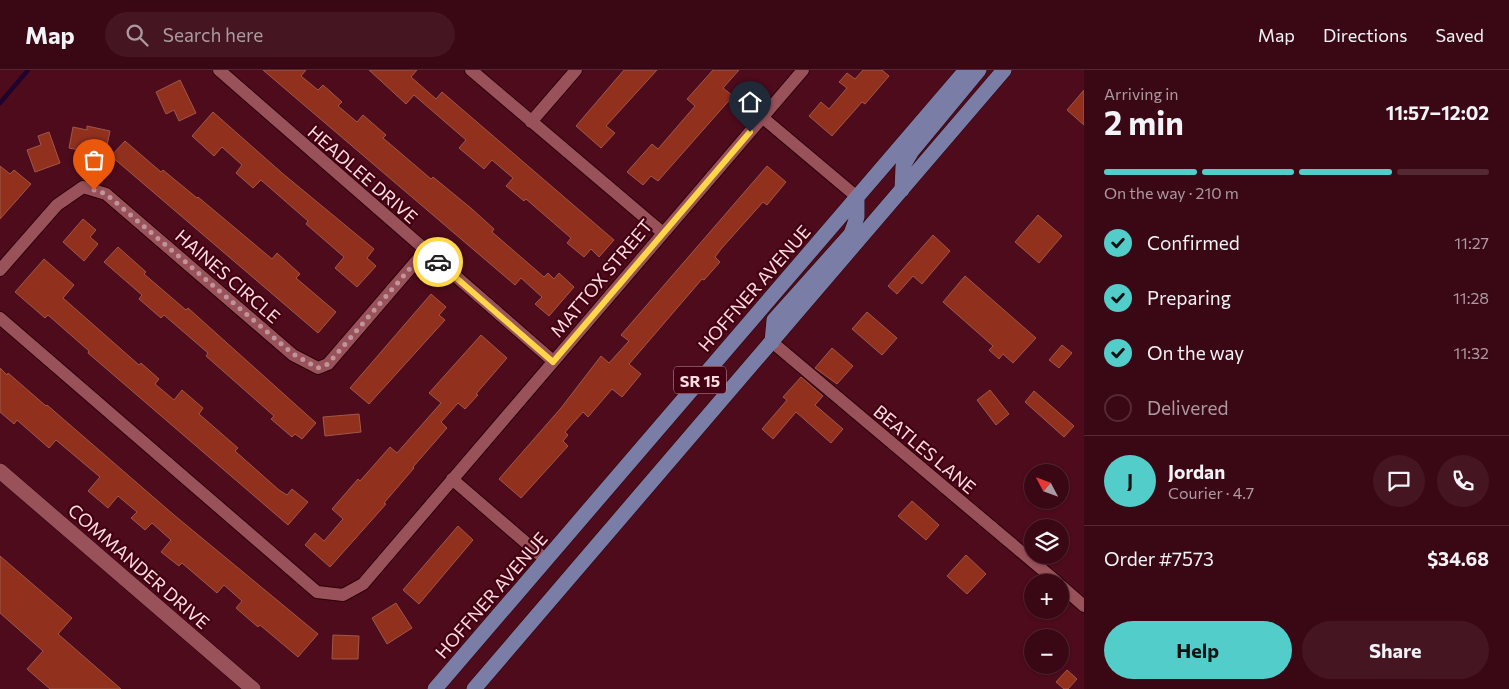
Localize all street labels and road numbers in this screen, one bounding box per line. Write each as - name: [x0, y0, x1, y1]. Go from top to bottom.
- street label: HEADLEE DRIVE: [304, 120, 422, 228]
- street label: MATTOX STREET: [545, 215, 657, 341]
- street label: HOFFNER AVENUE: [693, 220, 815, 356]
- street label: HAINES CIRCLE: [171, 225, 285, 327]
- road number: SR 15: [674, 366, 726, 394]
- street label: BEATLES LANE: [869, 400, 981, 498]
- street label: COMMANDER DRIVE: [64, 499, 214, 633]
- street label: HOFFNER AVENUE: [430, 527, 552, 663]

